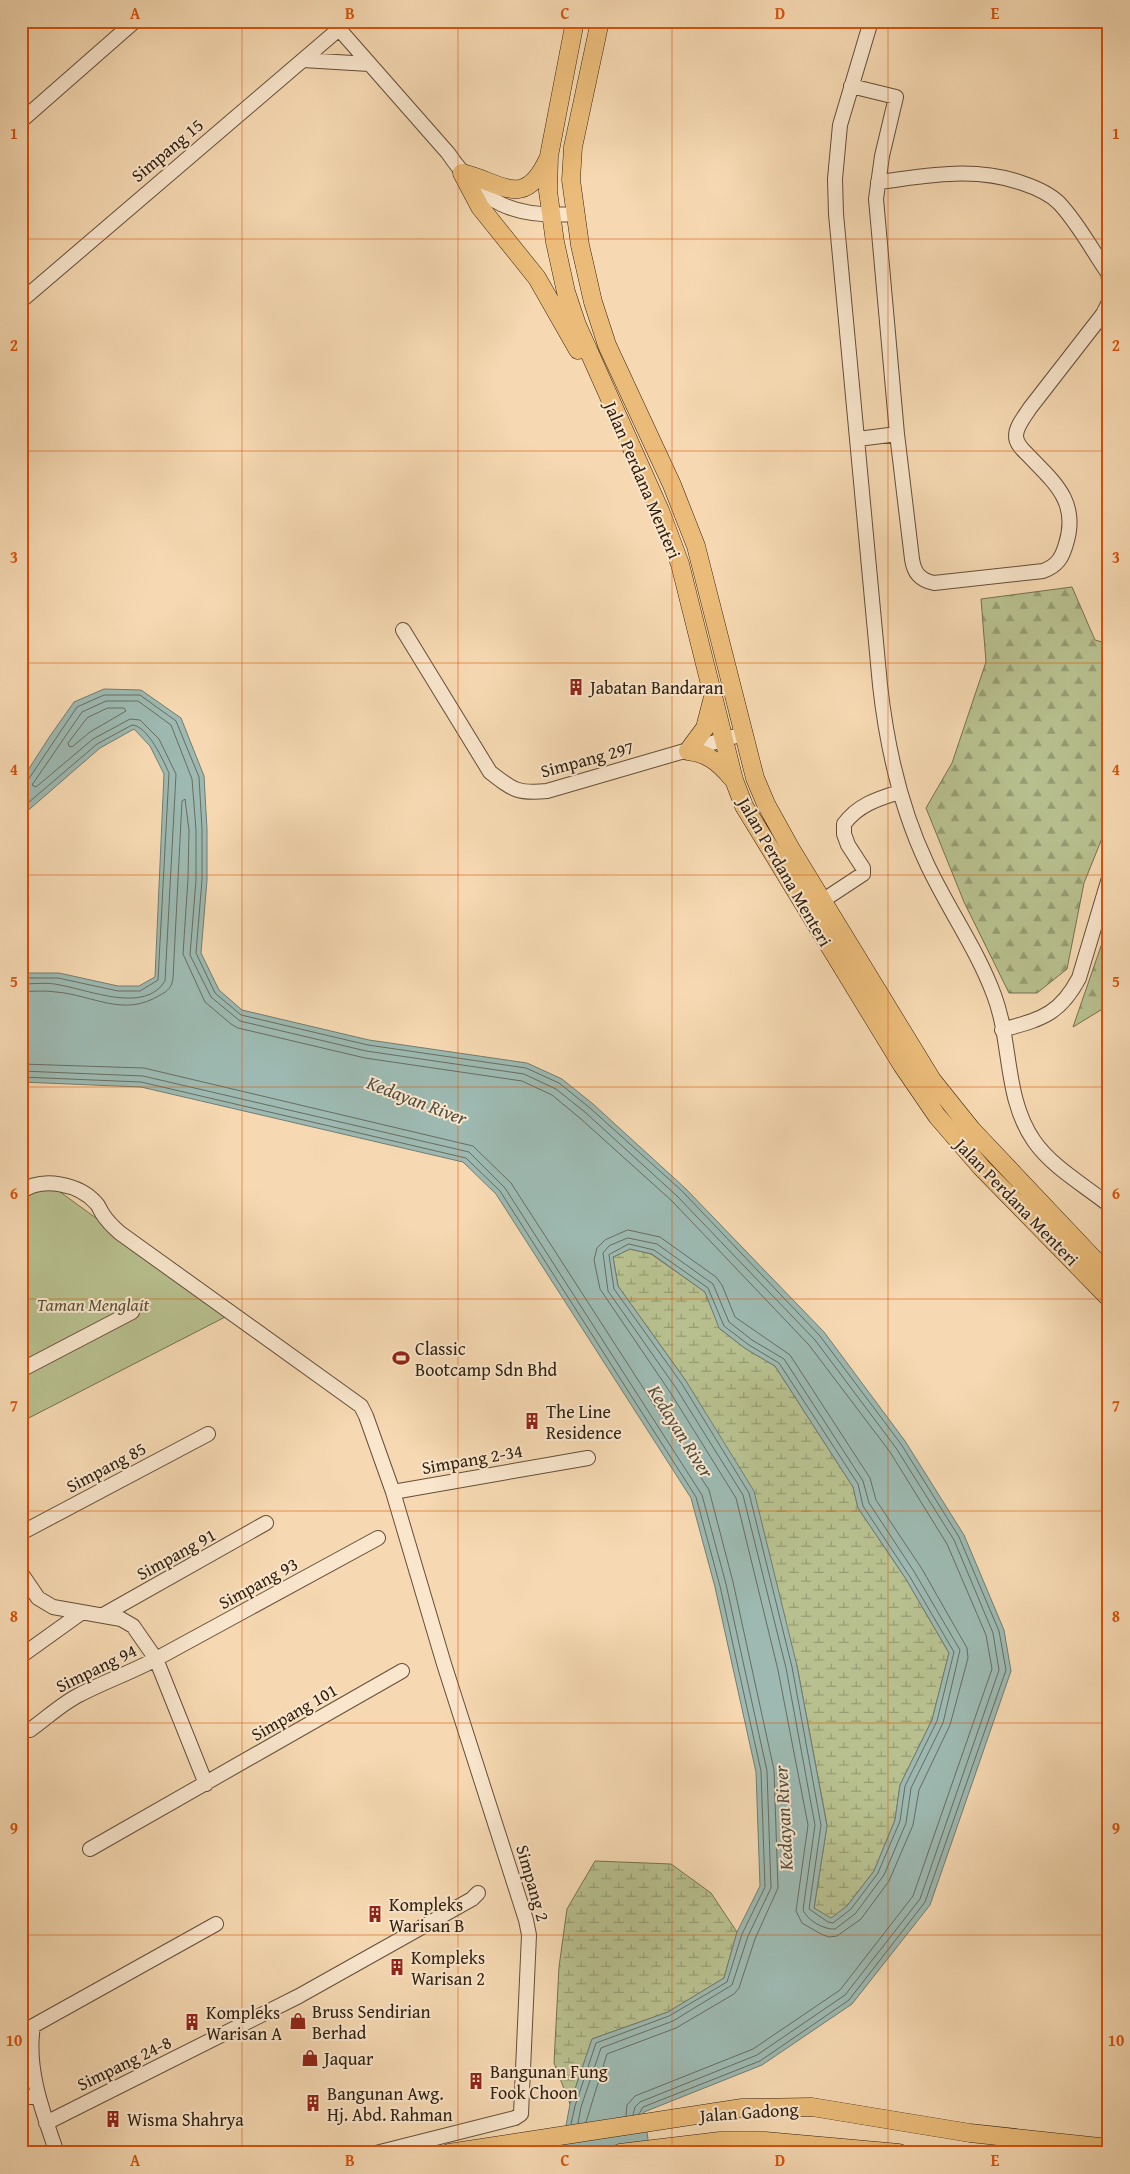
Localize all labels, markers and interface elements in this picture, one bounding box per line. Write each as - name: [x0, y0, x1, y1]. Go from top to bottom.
- text: A: [130, 1, 141, 25]
- text: B: [345, 1, 355, 25]
- text: C: [560, 1, 570, 25]
- text: D: [775, 1, 785, 25]
- text: E: [991, 1, 1000, 25]
- street label: Simpang 15: [125, 112, 209, 188]
- text: 1: [10, 121, 18, 145]
- text: 1: [1112, 121, 1120, 145]
- text: 2: [10, 333, 18, 357]
- text: 2: [1112, 333, 1120, 357]
- street label: Jalan Perdana Menteri: [597, 395, 688, 563]
- text: 3: [10, 545, 18, 569]
- text: 3: [1112, 545, 1120, 569]
- place label: Jabatan Bandaran: [588, 674, 724, 701]
- building icon: Jabatan Bandaran: [566, 677, 586, 697]
- street label: Simpang 297: [537, 734, 637, 784]
- text: 4: [10, 757, 18, 781]
- text: 4: [1112, 757, 1120, 781]
- street label: Jalan Perdana Menteri: [730, 791, 839, 952]
- text: 5: [10, 969, 18, 993]
- text: 5: [1112, 969, 1120, 993]
- water label: Kedayan River: [362, 1068, 472, 1132]
- street label: Jalan Perdana Menteri: [947, 1131, 1085, 1272]
- text: 6: [10, 1181, 18, 1205]
- text: 6: [1112, 1181, 1120, 1205]
- park label: Taman Menglait: [37, 1291, 150, 1318]
- place label: Classic Bootcamp Sdn Bhd: [415, 1335, 558, 1383]
- sports icon: Classic Bootcamp Sdn Bhd: [391, 1348, 411, 1368]
- water label: Kedayan River: [641, 1378, 721, 1484]
- text: 7: [10, 1393, 18, 1417]
- text: 7: [1112, 1393, 1120, 1417]
- place label: The Line Residence: [546, 1398, 622, 1446]
- building icon: The Line Residence: [522, 1411, 542, 1431]
- street label: Simpang 85: [61, 1435, 151, 1499]
- street label: Simpang 2-34: [419, 1437, 525, 1481]
- street label: Simpang 91: [131, 1521, 221, 1587]
- street label: Simpang 93: [213, 1550, 303, 1616]
- text: 8: [10, 1604, 18, 1628]
- text: 8: [1112, 1604, 1120, 1628]
- street label: Simpang 94: [51, 1637, 141, 1699]
- street label: Simpang 101: [246, 1676, 342, 1748]
- water label: Kedayan River: [766, 1764, 800, 1872]
- text: 9: [10, 1816, 18, 1840]
- text: 9: [1112, 1816, 1120, 1840]
- street label: Simpang 2: [509, 1842, 557, 1924]
- place label: Kompleks Warisan B: [389, 1891, 465, 1939]
- building icon: Kompleks Warisan B: [365, 1904, 385, 1924]
- place label: Kompleks Warisan 2: [411, 1944, 485, 1992]
- building icon: Kompleks Warisan 2: [387, 1957, 407, 1977]
- place label: Bruss Sendirian Berhad: [312, 1998, 431, 2046]
- place label: Kompleks Warisan A: [206, 1999, 282, 2047]
- shop icon: Bruss Sendirian Berhad: [288, 2011, 308, 2031]
- building icon: Kompleks Warisan A: [182, 2012, 202, 2032]
- text: 10: [6, 2028, 22, 2052]
- text: 10: [1108, 2028, 1124, 2052]
- street label: Simpang 24-8: [72, 2029, 176, 2097]
- place label: Jaquar: [322, 2045, 374, 2072]
- shop icon: Jaquar: [300, 2048, 320, 2068]
- place label: Bangunan Fung Fook Choon: [490, 2058, 608, 2106]
- building icon: Bangunan Fung Fook Choon: [466, 2071, 486, 2091]
- place label: Bangunan Awg. Hj. Abd. Rahman: [327, 2080, 453, 2128]
- building icon: Bangunan Awg. Hj. Abd. Rahman: [303, 2093, 323, 2113]
- street label: Jalan Gadong: [697, 2095, 799, 2129]
- place label: Wisma Shahrya: [127, 2106, 244, 2133]
- building icon: Wisma Shahrya: [103, 2109, 123, 2129]
- text: A: [130, 2148, 141, 2172]
- text: B: [345, 2148, 355, 2172]
- text: C: [560, 2148, 570, 2172]
- text: D: [775, 2148, 785, 2172]
- text: E: [991, 2148, 1000, 2172]

